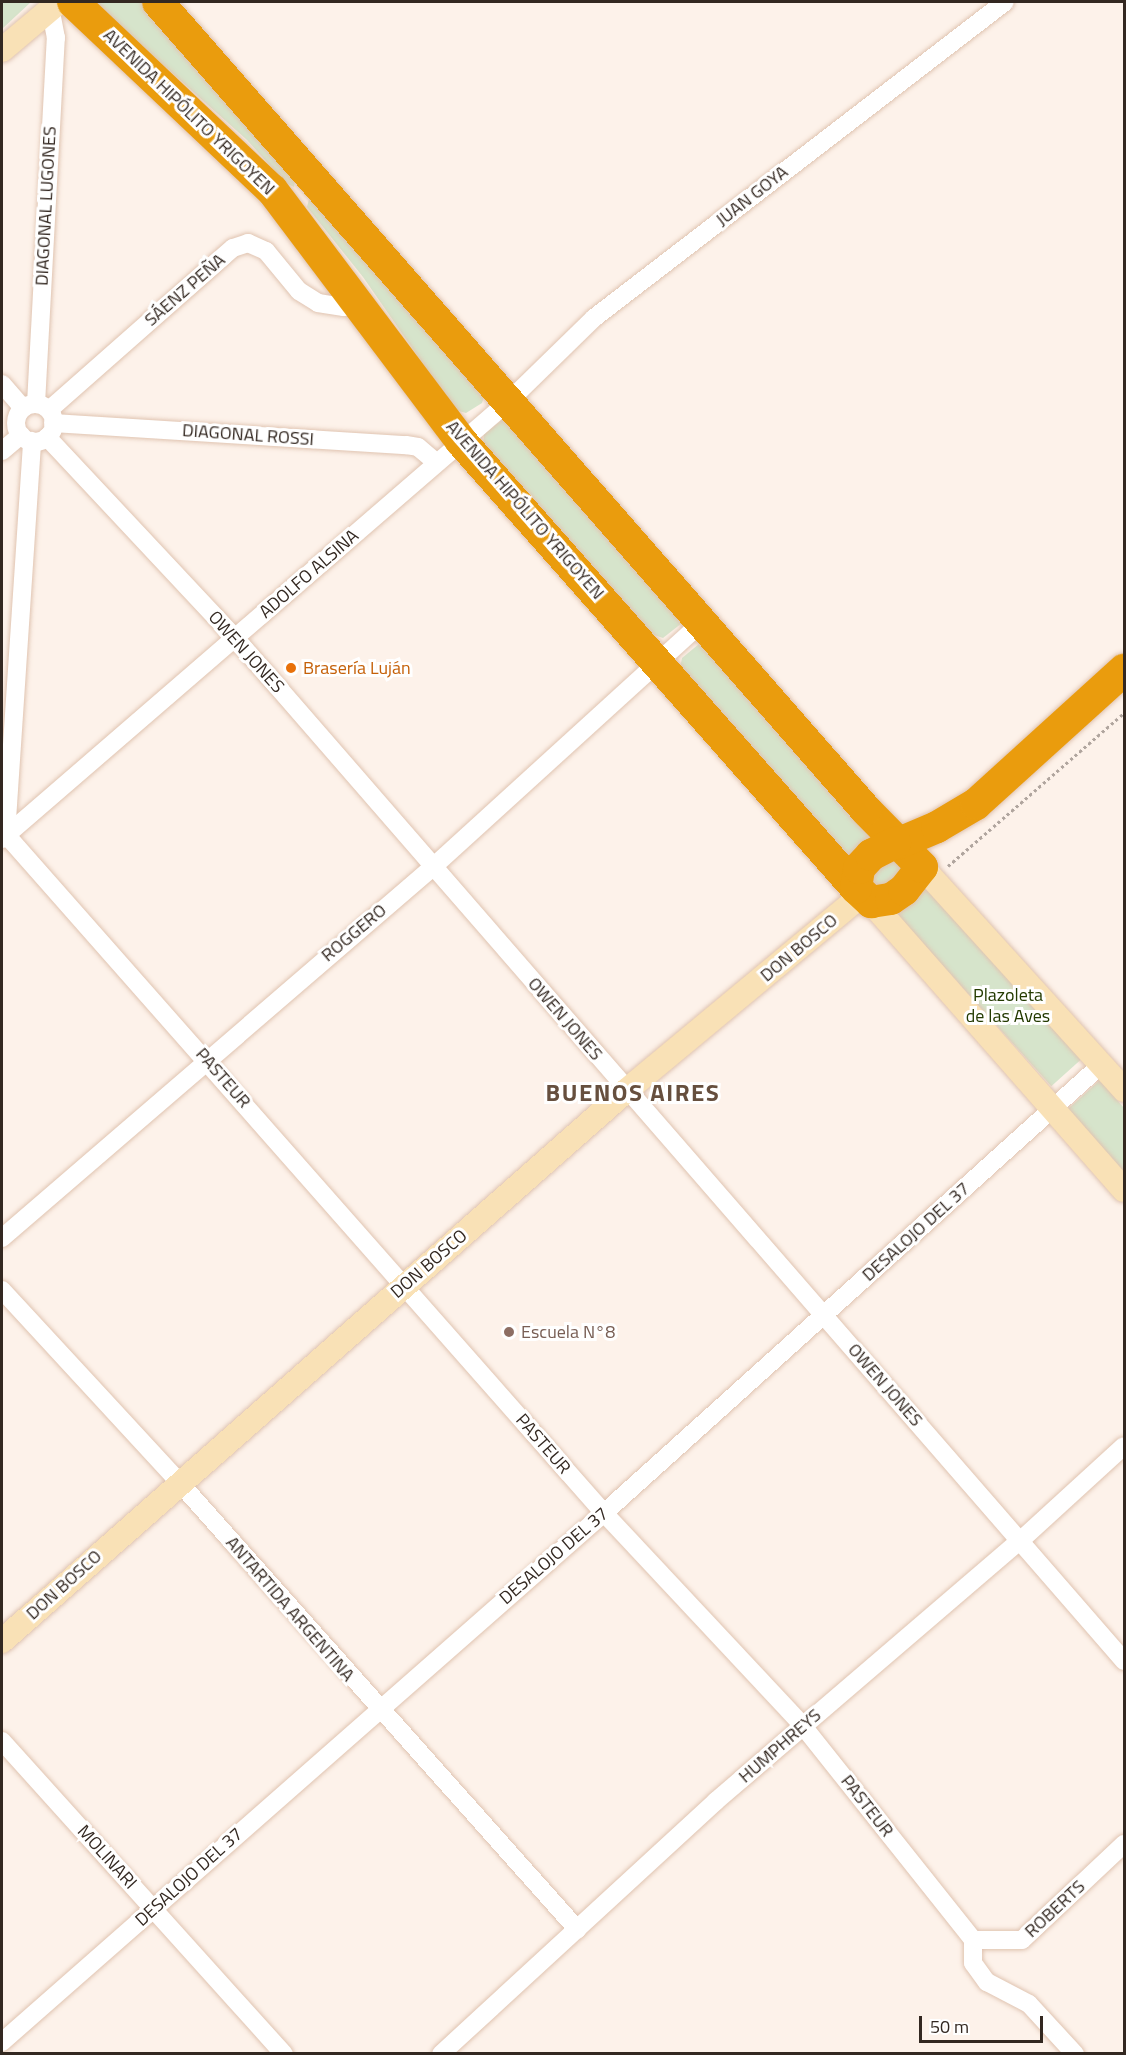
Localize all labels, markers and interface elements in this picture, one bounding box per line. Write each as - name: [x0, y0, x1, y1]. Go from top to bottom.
- street label: AVENIDA HIPÓLITO YRIGOYEN: [99, 24, 279, 200]
- street label: DIAGONAL LUGONES: [31, 126, 61, 286]
- street label: JUAN GOYA: [712, 161, 792, 231]
- street label: SÁENZ PEÑA: [140, 249, 230, 331]
- street label: AVENIDA HIPÓLITO YRIGOYEN: [441, 416, 609, 604]
- street label: DIAGONAL ROSSI: [181, 420, 315, 450]
- street label: ADOLFO ALSINA: [255, 525, 363, 623]
- street label: OWEN JONES: [204, 607, 288, 697]
- place label: Brasería Luján: [303, 657, 411, 679]
- marker: Brasería Luján: [284, 661, 298, 675]
- street label: ROGGERO: [317, 900, 391, 966]
- street label: DON BOSCO: [756, 910, 842, 986]
- street label: OWEN JONES: [523, 973, 607, 1065]
- park label: Plazoleta de las Aves: [966, 985, 1050, 1028]
- street label: PASTEUR: [191, 1044, 255, 1112]
- district label: BUENOS AIRES: [546, 1079, 720, 1107]
- street label: DESALOJO DEL 37: [858, 1178, 974, 1286]
- street label: DON BOSCO: [387, 1225, 471, 1303]
- place label: Escuela N°8: [521, 1321, 615, 1343]
- marker: Escuela N°8: [502, 1325, 516, 1339]
- street label: OWEN JONES: [843, 1339, 927, 1431]
- street label: PASTEUR: [511, 1410, 575, 1478]
- street label: DESALOJO DEL 37: [495, 1503, 613, 1609]
- street label: ANTARTIDA ARGENTINA: [221, 1532, 359, 1686]
- street label: DON BOSCO: [22, 1546, 106, 1624]
- street label: HUMPHREYS: [734, 1704, 826, 1788]
- street label: PASTEUR: [836, 1771, 898, 1841]
- street label: MOLINARI: [73, 1821, 141, 1893]
- street label: DESALOJO DEL 37: [131, 1823, 247, 1931]
- street label: ROBERTS: [1021, 1876, 1089, 1942]
- scale bar: [922, 2004, 1046, 2042]
- text: 50 m: [930, 2013, 969, 2040]

